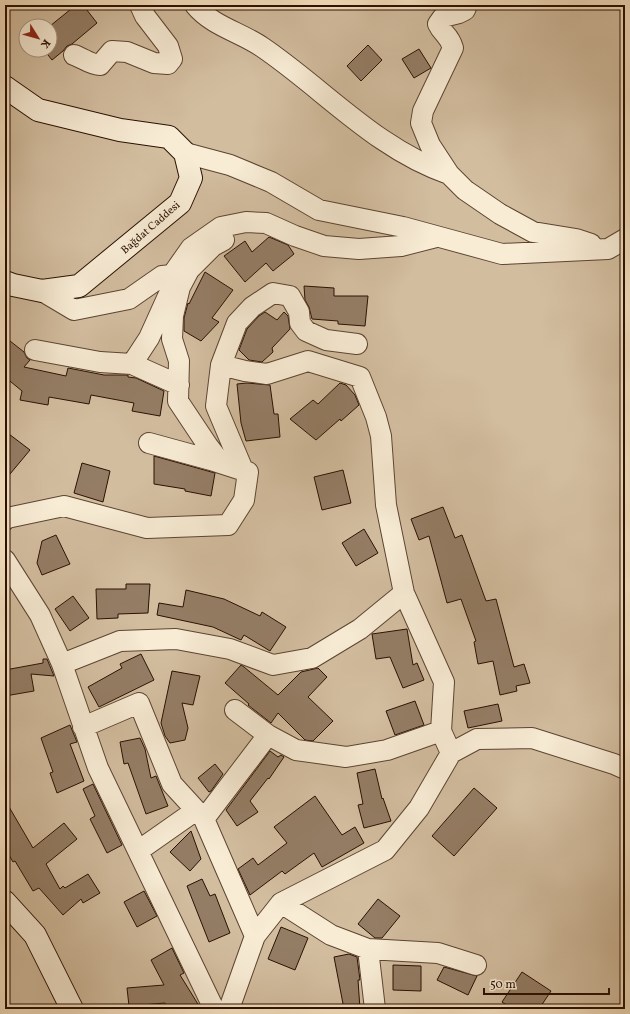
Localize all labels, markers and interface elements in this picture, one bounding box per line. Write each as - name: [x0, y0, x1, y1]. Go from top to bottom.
- north arrow: [18, 18, 58, 58]
- text: K: [36, 35, 53, 51]
- street label: Bağdat Caddesi: [118, 198, 184, 258]
- scale bar: [484, 970, 609, 996]
- text: 50 m: [490, 977, 516, 993]

